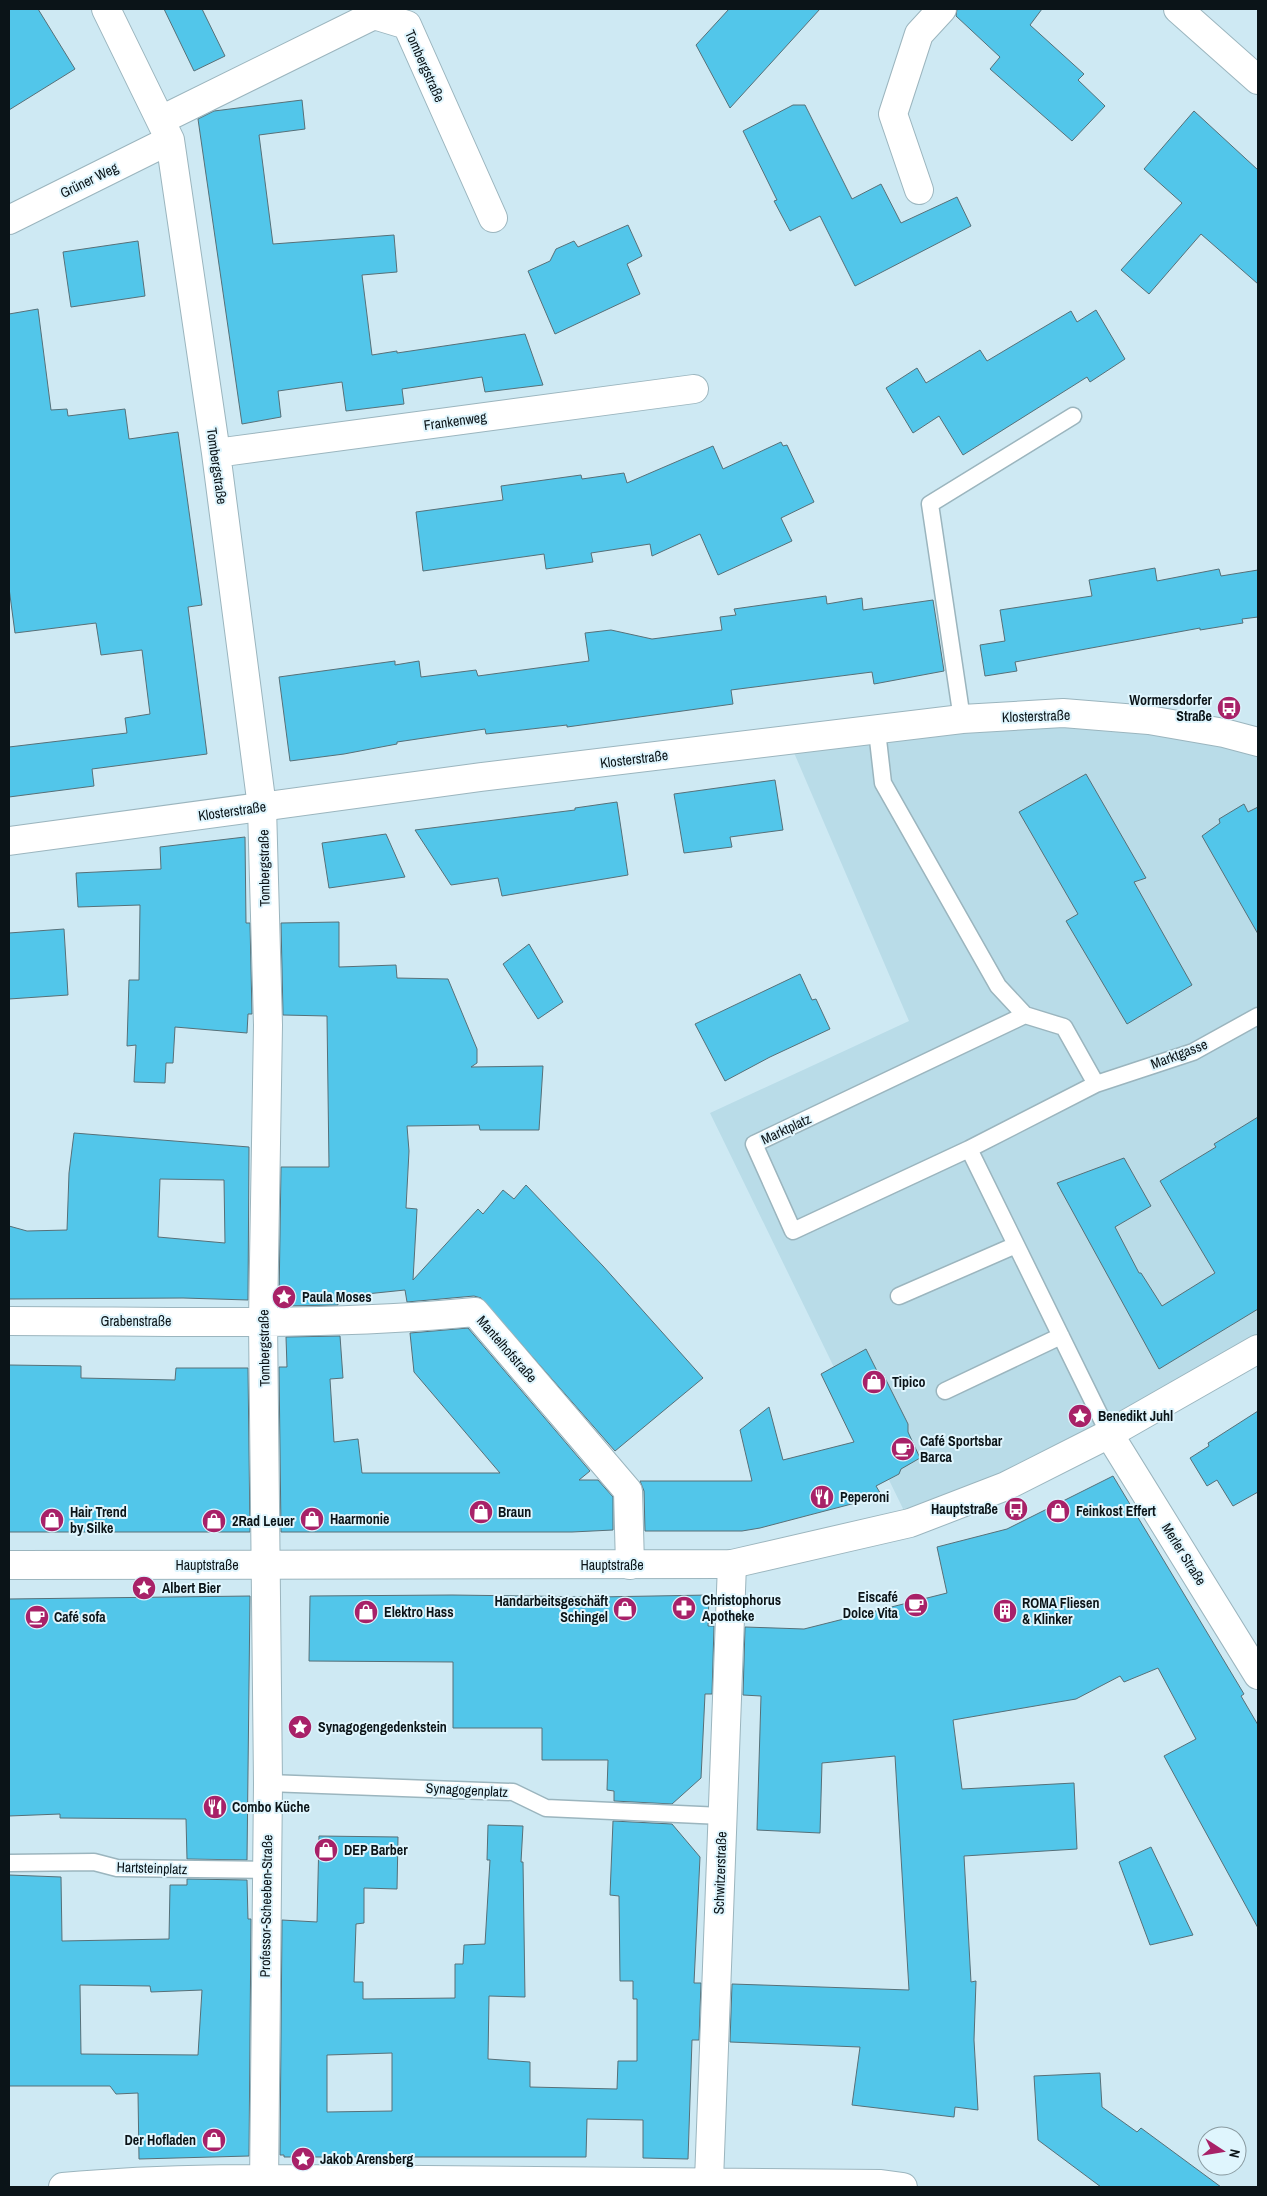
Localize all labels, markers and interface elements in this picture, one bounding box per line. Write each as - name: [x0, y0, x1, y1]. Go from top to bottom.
- street label: Tombergstraße: [401, 27, 449, 105]
- street label: Grüner Weg: [57, 158, 122, 202]
- street label: Frankenweg: [422, 408, 488, 434]
- street label: Tombergstraße: [203, 427, 231, 505]
- place label: Wormersdorfer Straße: [1129, 691, 1213, 725]
- bus stop icon: Wormersdorfer Straße: [1216, 695, 1242, 721]
- street label: Klosterstraße: [1002, 706, 1070, 726]
- street label: Klosterstraße: [599, 746, 669, 772]
- street label: Klosterstraße: [197, 797, 267, 825]
- street label: Tombergstraße: [254, 829, 274, 907]
- street label: Marktgasse: [1148, 1035, 1210, 1073]
- street label: Marktplatz: [758, 1110, 814, 1148]
- place icon: Paula Moses: [271, 1284, 297, 1310]
- place label: Paula Moses: [302, 1288, 372, 1306]
- street label: Tombergstraße: [254, 1309, 274, 1387]
- street label: Grabenstraße: [101, 1312, 171, 1330]
- street label: Mantelhofstraße: [473, 1312, 541, 1386]
- shop icon: Tipico: [861, 1369, 887, 1395]
- place label: Tipico: [892, 1373, 926, 1391]
- place icon: Benedikt Juhl: [1067, 1403, 1093, 1429]
- place label: Benedikt Juhl: [1098, 1407, 1173, 1425]
- place label: Café Sportsbar Barca: [920, 1432, 1003, 1466]
- cafe icon: Café Sportsbar Barca: [890, 1436, 916, 1462]
- restaurant icon: Peperoni: [809, 1484, 835, 1510]
- place label: Peperoni: [840, 1488, 889, 1506]
- bus stop icon: Hauptstraße: [1003, 1496, 1029, 1522]
- shop icon: Feinkost Effert: [1045, 1498, 1071, 1524]
- shop icon: Braun: [468, 1499, 494, 1525]
- place label: Hauptstraße: [931, 1500, 998, 1518]
- place label: Feinkost Effert: [1076, 1502, 1156, 1520]
- place label: Hair Trend by Silke: [70, 1503, 127, 1537]
- place label: Braun: [498, 1503, 531, 1521]
- shop icon: Haarmonie: [299, 1506, 325, 1532]
- shop icon: Hair Trend by Silke: [39, 1507, 65, 1533]
- shop icon: 2Rad Leuer: [201, 1508, 227, 1534]
- place label: Haarmonie: [330, 1510, 389, 1528]
- place label: 2Rad Leuer: [232, 1512, 295, 1530]
- street label: Merler Straße: [1158, 1519, 1210, 1589]
- street label: Hauptstraße: [175, 1556, 239, 1574]
- street label: Hauptstraße: [580, 1556, 644, 1574]
- place icon: Albert Bier: [131, 1575, 157, 1601]
- place label: Albert Bier: [162, 1579, 221, 1597]
- place label: Eiscafé Dolce Vita: [843, 1588, 899, 1622]
- place label: Christophorus Apotheke: [702, 1591, 781, 1625]
- place label: Handarbeitsgeschäft Schingel: [494, 1592, 608, 1626]
- cafe icon: Eiscafé Dolce Vita: [903, 1592, 929, 1618]
- place label: ROMA Fliesen & Klinker: [1022, 1594, 1099, 1628]
- pharmacy icon: Christophorus Apotheke: [671, 1595, 697, 1621]
- shop icon: Handarbeitsgeschäft Schingel: [612, 1596, 638, 1622]
- building icon: ROMA Fliesen & Klinker: [992, 1598, 1018, 1624]
- shop icon: Elektro Hass: [353, 1599, 379, 1625]
- place label: Elektro Hass: [384, 1603, 454, 1621]
- cafe icon: Café sofa: [24, 1604, 50, 1630]
- place label: Café sofa: [54, 1608, 106, 1626]
- place icon: Synagogengedenkstein: [287, 1714, 313, 1740]
- place label: Synagogengedenkstein: [318, 1718, 447, 1736]
- street label: Synagogenplatz: [425, 1779, 509, 1801]
- restaurant icon: Combo Küche: [202, 1794, 228, 1820]
- place label: Combo Küche: [232, 1798, 310, 1816]
- street label: Schwitzerstraße: [710, 1831, 730, 1915]
- street label: Professor-Scheeben-Straße: [256, 1834, 276, 1978]
- shop icon: DEP Barber: [313, 1837, 339, 1863]
- place label: DEP Barber: [344, 1841, 408, 1859]
- street label: Hartsteinplatz: [116, 1858, 188, 1878]
- north arrow: [1197, 2126, 1247, 2176]
- shop icon: Der Hofladen: [201, 2127, 227, 2153]
- place label: Der Hofladen: [125, 2131, 196, 2149]
- place icon: Jakob Arensberg: [290, 2146, 316, 2172]
- text: N: [1225, 2148, 1244, 2160]
- place label: Jakob Arensberg: [320, 2150, 413, 2168]

